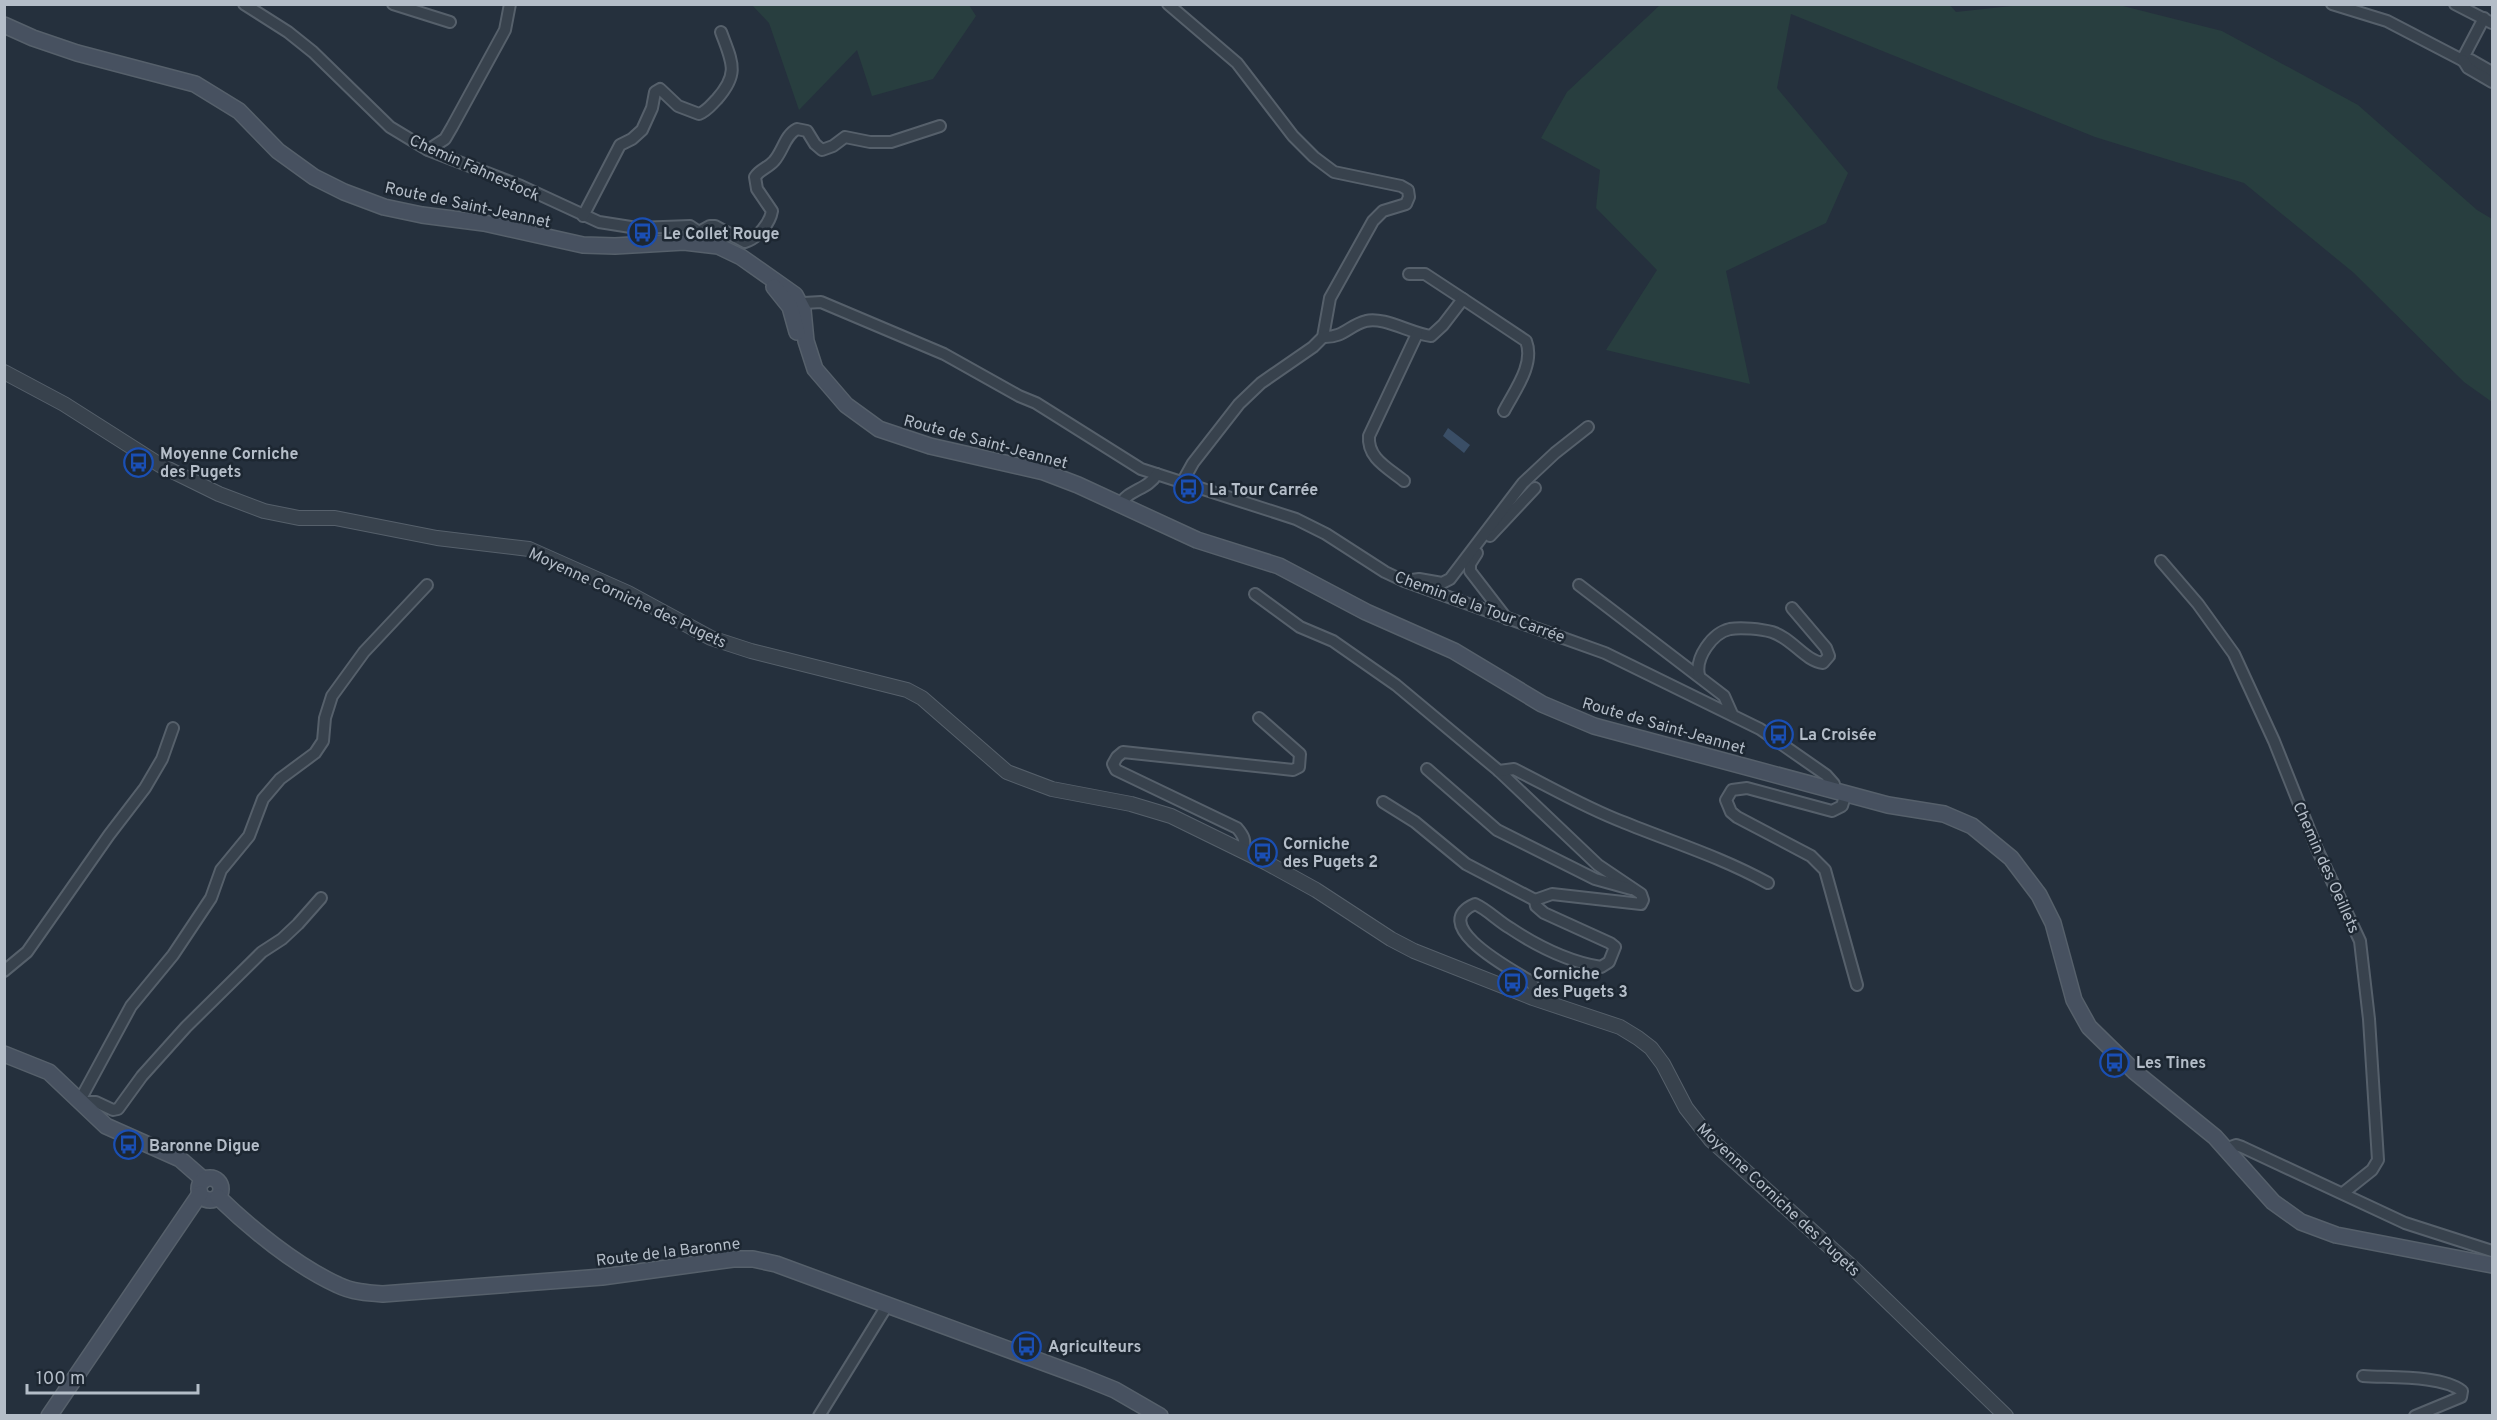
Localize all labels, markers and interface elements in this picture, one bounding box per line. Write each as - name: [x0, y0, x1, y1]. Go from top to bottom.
- street label: Chemin Fahnestock: [406, 131, 543, 207]
- street label: Route de Saint-Jeannet: [383, 179, 552, 233]
- bus stop icon: Le Collet Rouge: [626, 217, 658, 249]
- place label: Le Collet Rouge: [663, 225, 780, 245]
- street label: Route de Saint-Jeannet: [901, 411, 1070, 474]
- place label: Moyenne Corniche des Pugets: [160, 445, 298, 483]
- bus stop icon: Moyenne Corniche des Pugets: [123, 446, 155, 478]
- bus stop icon: La Tour Carrée: [1172, 473, 1204, 505]
- place label: La Tour Carrée: [1209, 481, 1318, 501]
- street label: Moyenne Corniche des Pugets: [525, 544, 729, 654]
- street label: Chemin de la Tour Carrée: [1391, 568, 1567, 648]
- street label: Route de Saint-Jeannet: [1579, 694, 1747, 760]
- bus stop icon: La Croisée: [1762, 718, 1794, 750]
- place label: La Croisée: [1799, 726, 1877, 746]
- street label: Chemin des Oeillets: [2287, 799, 2363, 937]
- place label: Corniche des Pugets 2: [1283, 835, 1378, 873]
- bus stop icon: Corniche des Pugets 2: [1246, 836, 1278, 868]
- place label: Corniche des Pugets 3: [1533, 965, 1628, 1003]
- bus stop icon: Corniche des Pugets 3: [1496, 966, 1528, 998]
- bus stop icon: Les Tines: [2099, 1046, 2131, 1078]
- place label: Les Tines: [2136, 1054, 2206, 1074]
- street label: Moyenne Corniche des Pugets: [1692, 1119, 1863, 1281]
- bus stop icon: Baronne Digue: [112, 1129, 144, 1161]
- place label: Baronne Digue: [149, 1137, 260, 1157]
- street label: Route de la Baronne: [595, 1234, 742, 1272]
- bus stop icon: Agriculteurs: [1011, 1330, 1043, 1362]
- place label: Agriculteurs: [1048, 1338, 1141, 1358]
- scale bar: [27, 1357, 198, 1395]
- text: 100 m: [36, 1368, 85, 1391]

